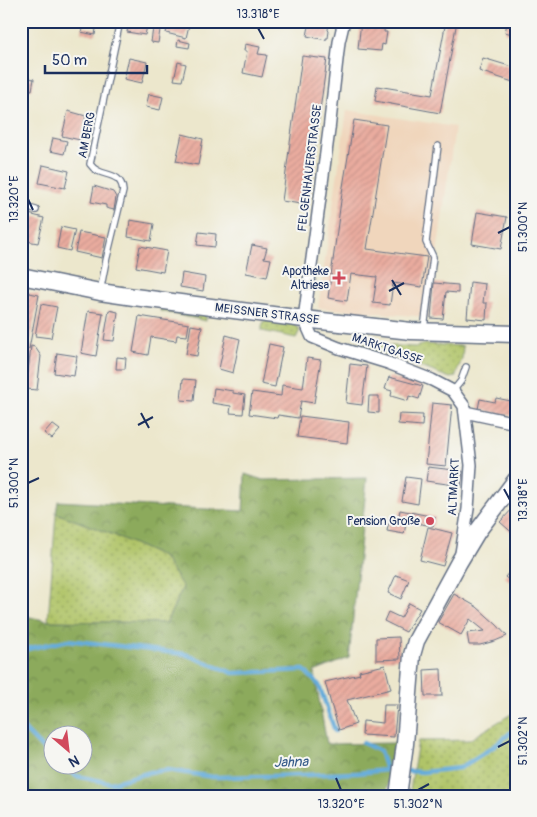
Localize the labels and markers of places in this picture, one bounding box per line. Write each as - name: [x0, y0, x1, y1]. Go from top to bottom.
- place label: Apotheke Altriesa: [282, 264, 329, 293]
- marker: Apotheke Altriesa: [333, 272, 345, 284]
- place label: Pension Große: [347, 514, 420, 529]
- marker: Pension Große: [424, 515, 436, 527]

